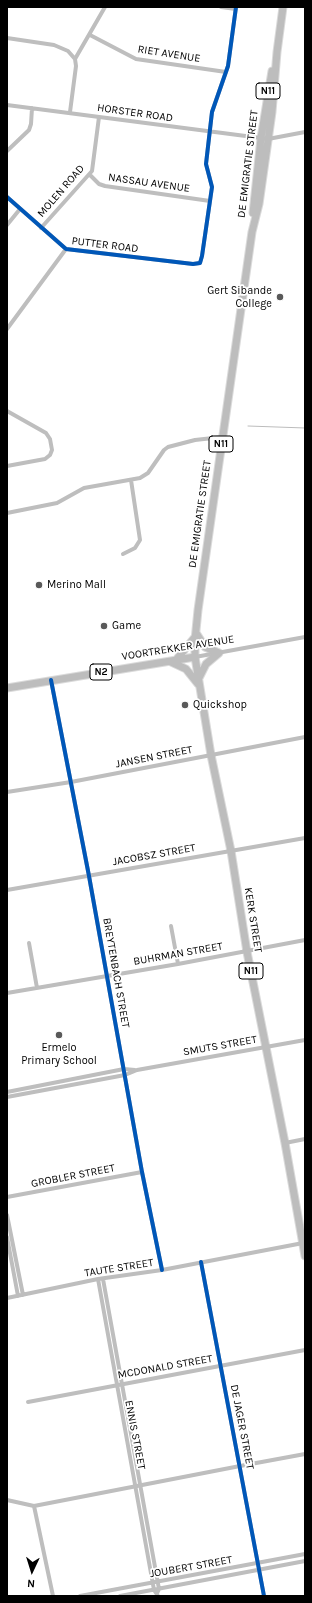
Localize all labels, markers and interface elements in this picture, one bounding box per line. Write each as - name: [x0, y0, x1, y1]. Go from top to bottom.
- street label: RIET AVENUE: [137, 43, 201, 65]
- road number: N11: [256, 83, 280, 99]
- street label: HORSTER ROAD: [96, 101, 174, 125]
- street label: DE EMIGRATIE STREET: [235, 109, 261, 219]
- street label: MOLEN ROAD: [35, 162, 87, 220]
- street label: NASSAU AVENUE: [107, 171, 191, 195]
- street label: PUTTER ROAD: [71, 234, 139, 256]
- place label: Gert Sibande College: [207, 284, 272, 310]
- marker: Gert Sibande College: [275, 292, 285, 302]
- road number: N11: [209, 436, 233, 452]
- street label: DE EMIGRATIE STREET: [186, 459, 214, 569]
- place label: Merino Mall: [47, 578, 106, 592]
- marker: Merino Mall: [34, 580, 44, 590]
- place label: Game: [112, 619, 141, 633]
- marker: Game: [99, 621, 109, 631]
- street label: VOORTREKKER AVENUE: [121, 633, 235, 663]
- road number: N2: [90, 664, 112, 680]
- place label: Quickshop: [193, 698, 247, 712]
- marker: Quickshop: [180, 700, 190, 710]
- street label: JANSEN STREET: [114, 743, 194, 771]
- street label: JACOBSZ STREET: [112, 841, 196, 869]
- street label: KERK STREET: [241, 887, 265, 953]
- street label: BREYTENBACH STREET: [100, 917, 132, 1029]
- street label: BUHRMAN STREET: [132, 940, 224, 968]
- road number: N11: [239, 963, 263, 979]
- marker: Ermelo Primary School: [54, 1030, 64, 1040]
- street label: SMUTS STREET: [182, 1033, 258, 1059]
- place label: Ermelo Primary School: [21, 1041, 97, 1067]
- street label: GROBLER STREET: [30, 1161, 116, 1191]
- street label: TAUTE STREET: [84, 1256, 154, 1280]
- street label: MCDONALD STREET: [117, 1352, 213, 1382]
- street label: DE JAGER STREET: [227, 1383, 257, 1471]
- street label: ENNIS STREET: [122, 1399, 148, 1471]
- north arrow: [12, 1551, 52, 1591]
- street label: JOUBERT STREET: [149, 1553, 233, 1581]
- text: N: [27, 1577, 36, 1590]

